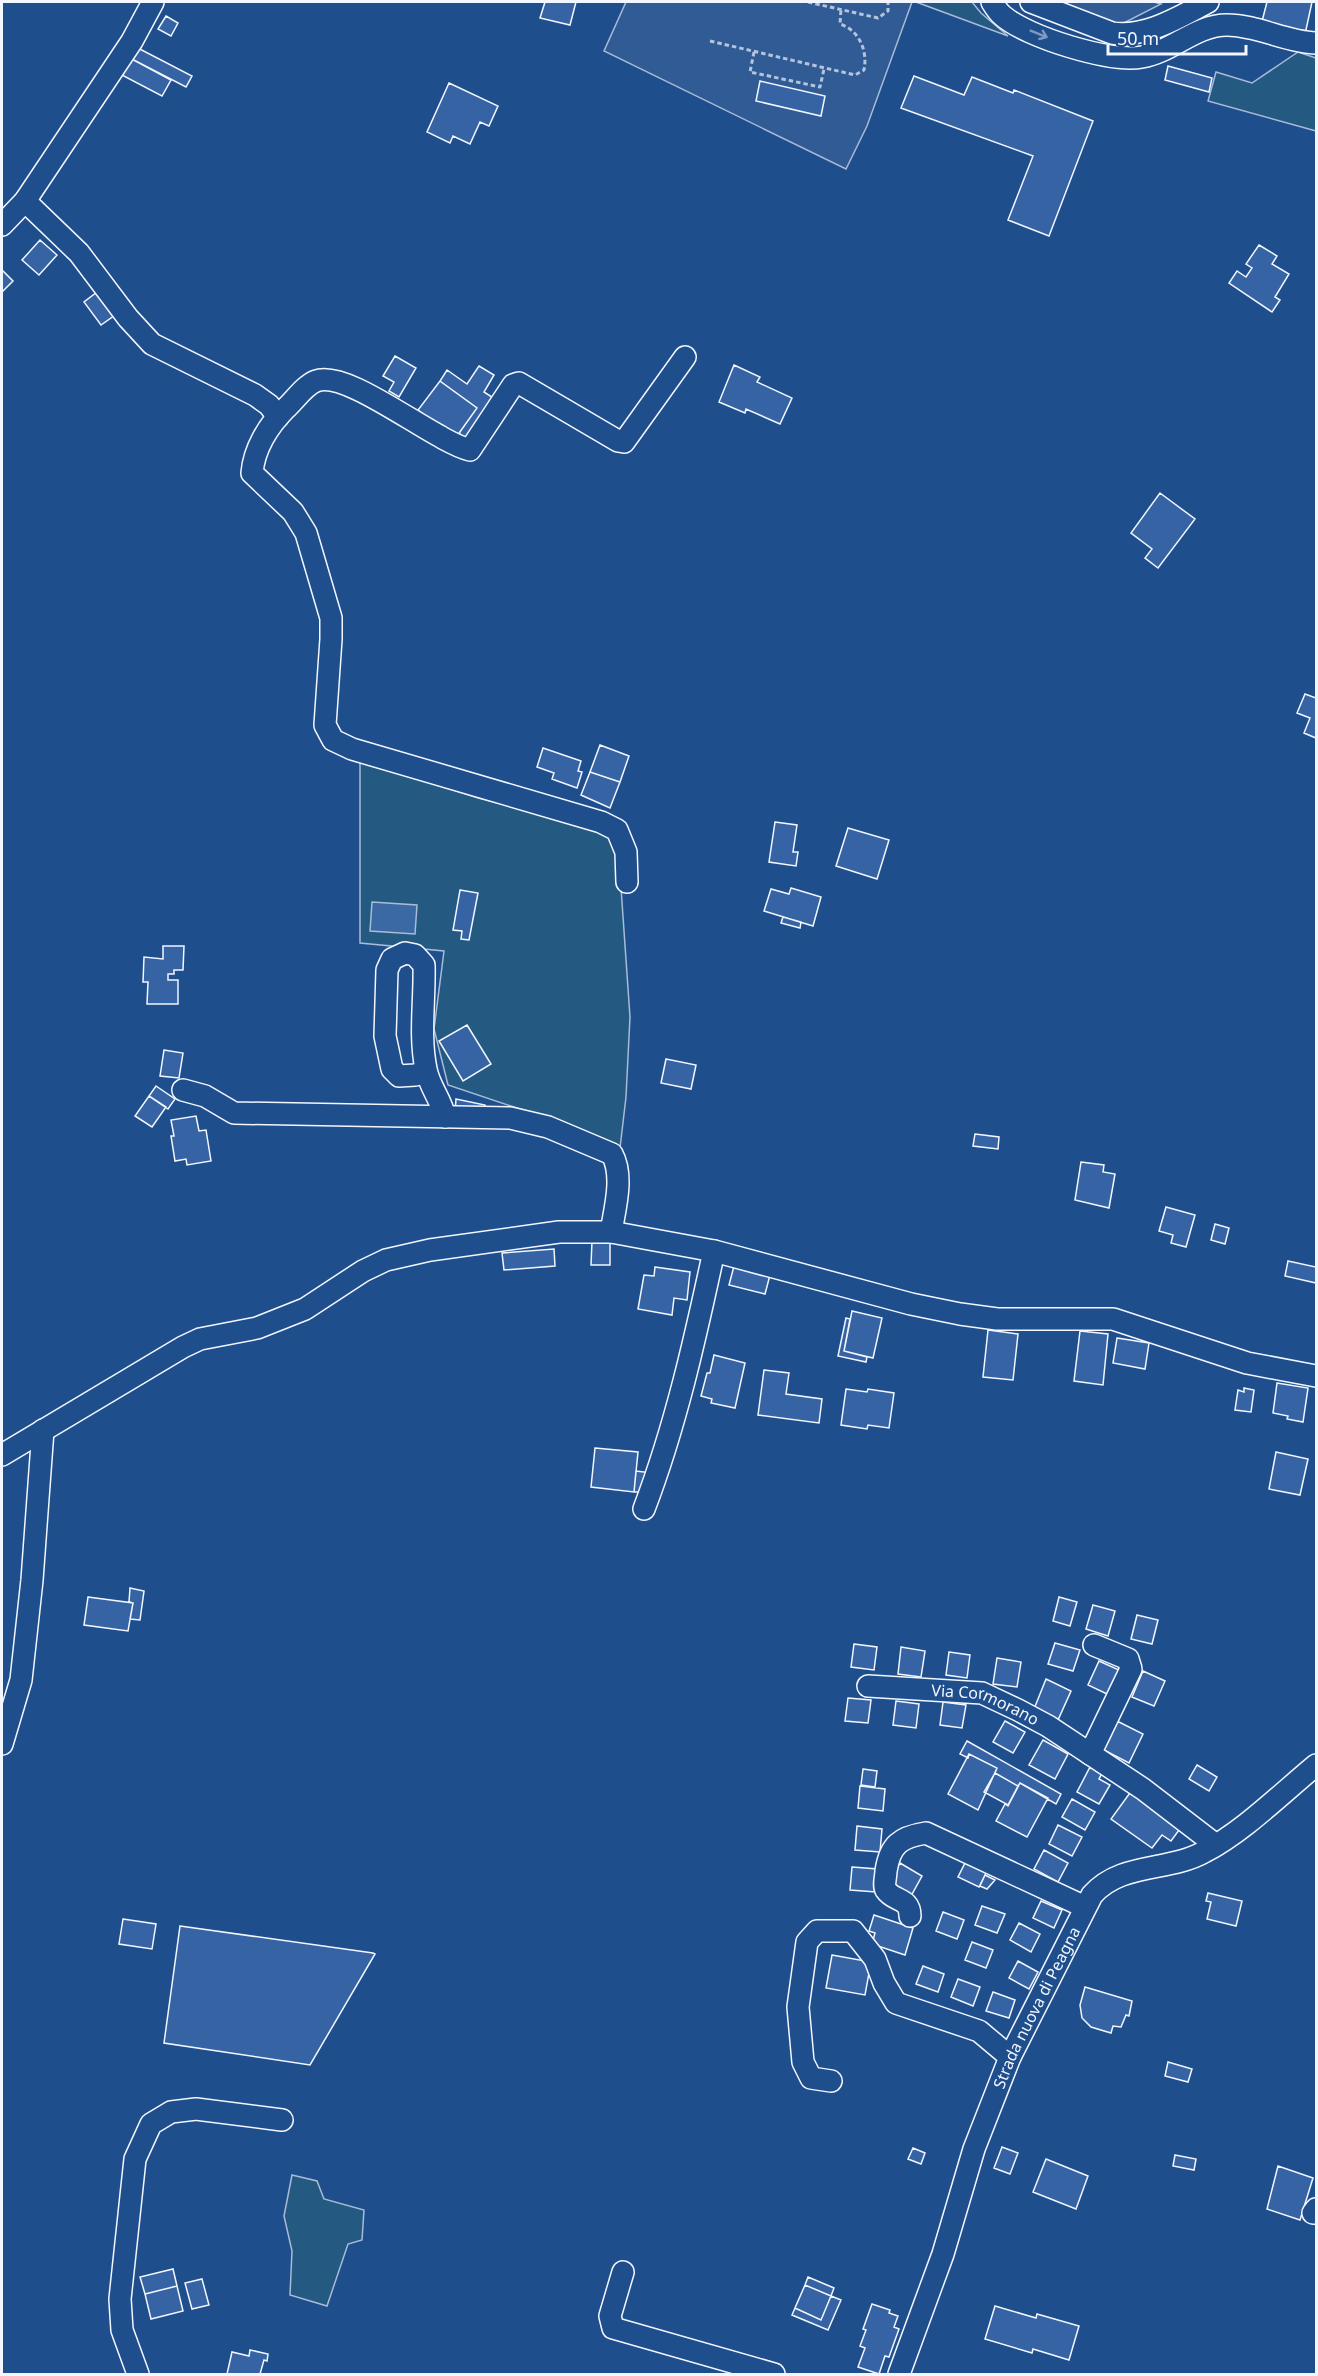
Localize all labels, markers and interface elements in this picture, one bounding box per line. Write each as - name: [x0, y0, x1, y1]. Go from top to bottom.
- scale bar: [1108, 18, 1246, 56]
- text: 50 m: [1117, 26, 1159, 50]
- one-way arrow: [1029, 29, 1047, 40]
- street label: Via Cormorano: [931, 1679, 1043, 1730]
- street label: Strada nuova di Peagna: [988, 1923, 1085, 2092]

